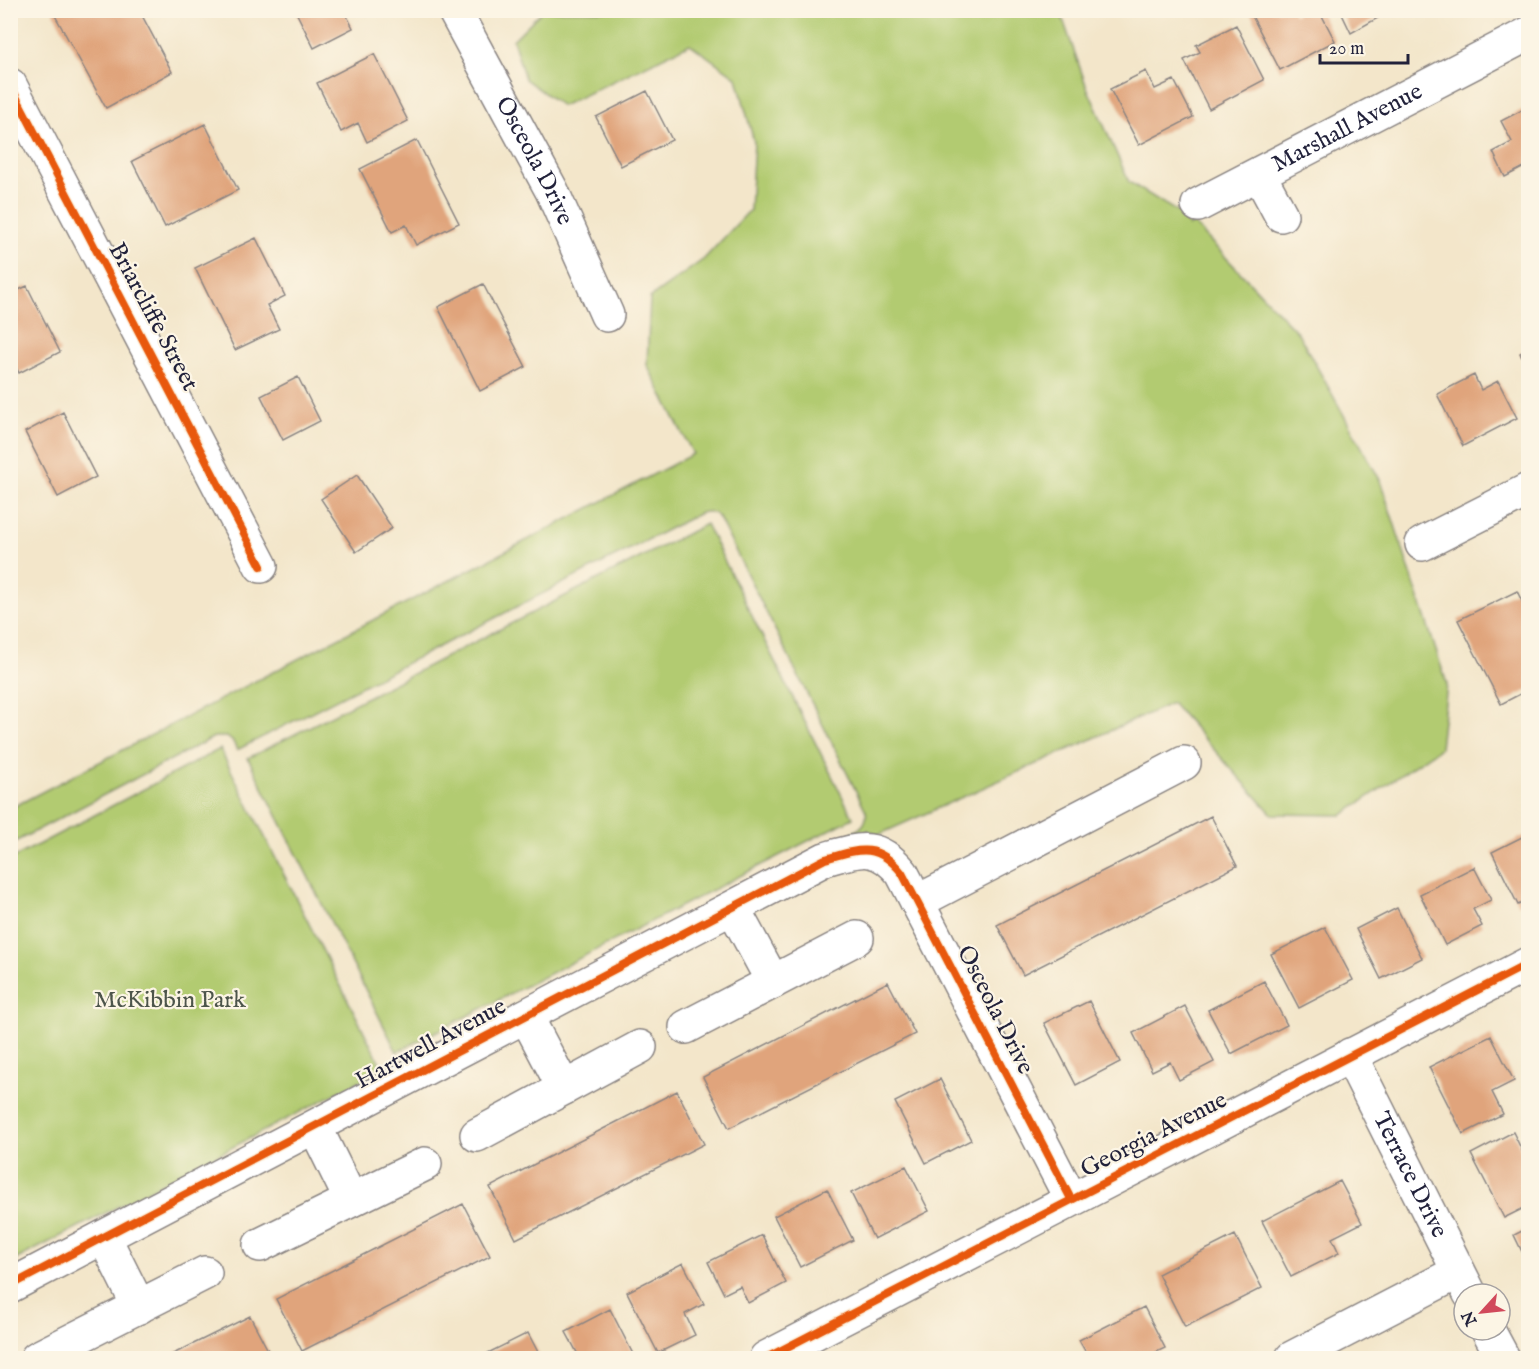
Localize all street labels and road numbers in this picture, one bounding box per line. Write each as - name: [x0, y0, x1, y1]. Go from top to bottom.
- street label: Marshall Avenue: [1267, 76, 1428, 179]
- street label: Osceola Drive: [488, 91, 581, 230]
- street label: Briarcliffe Street: [101, 237, 205, 397]
- street label: Osceola Drive: [949, 940, 1041, 1080]
- street label: Hartwell Avenue: [350, 991, 512, 1097]
- street label: Georgia Avenue: [1076, 1085, 1232, 1185]
- street label: Terrace Drive: [1366, 1107, 1455, 1243]

